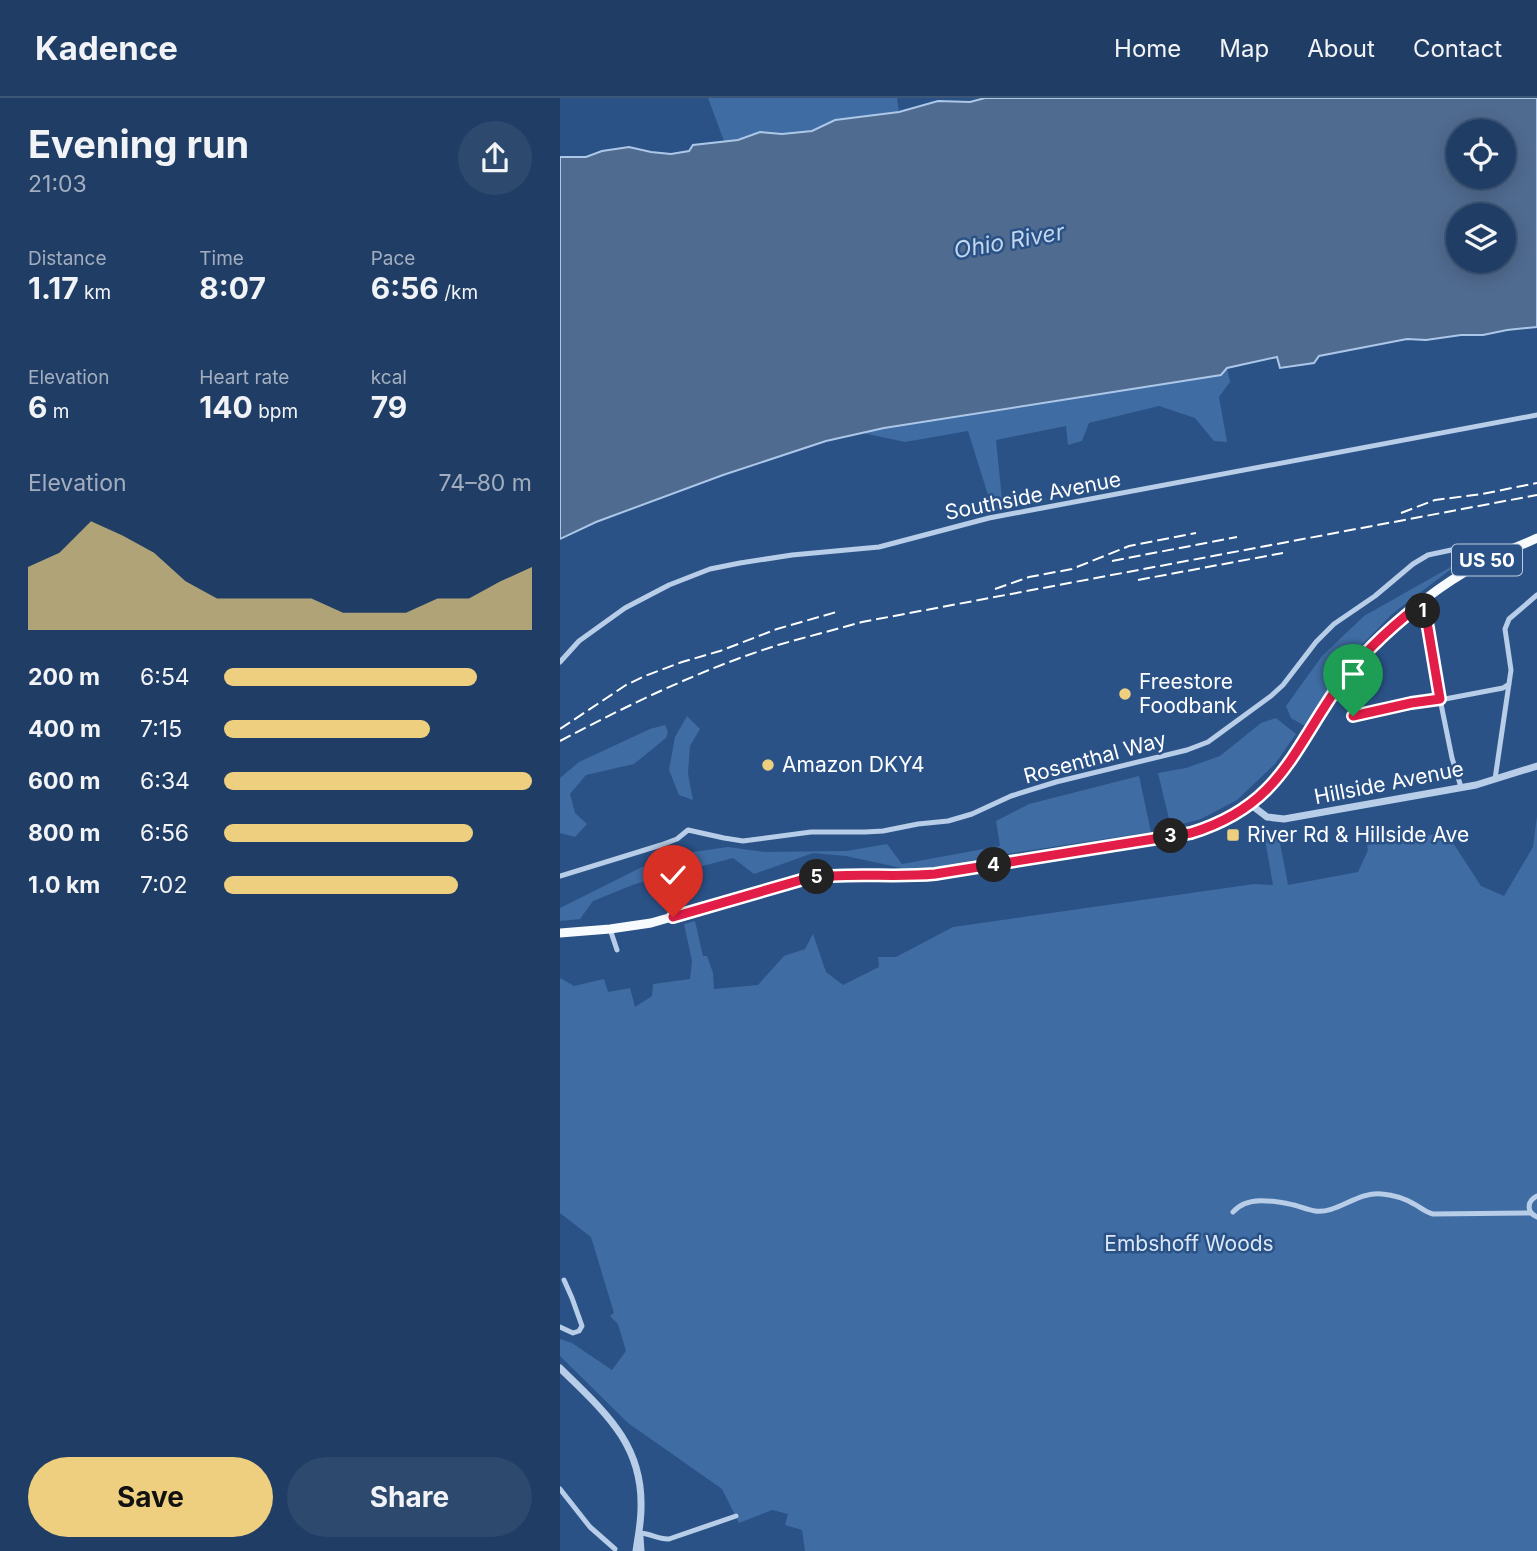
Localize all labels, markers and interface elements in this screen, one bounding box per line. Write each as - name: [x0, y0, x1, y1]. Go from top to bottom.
- text: Kadence: [35, 28, 178, 68]
- text: Home: [1114, 34, 1181, 63]
- text: Map: [1219, 34, 1269, 63]
- text: About: [1307, 34, 1375, 63]
- text: Contact: [1413, 34, 1502, 63]
- map controls: [1446, 119, 1516, 273]
- button: locate: [1446, 119, 1516, 189]
- text: Evening run: [28, 121, 249, 167]
- button: share: [458, 121, 532, 195]
- text: 21:03: [28, 170, 87, 198]
- button: layers: [1446, 203, 1516, 273]
- water label: Ohio River: [952, 217, 1068, 264]
- text: Distance: [28, 247, 106, 270]
- text: Time: [199, 247, 244, 270]
- text: Pace: [371, 247, 415, 270]
- text: 1.17: [28, 270, 79, 306]
- text: 8:07: [199, 270, 266, 306]
- text: 6:56: [371, 270, 439, 306]
- text: km: [79, 281, 111, 304]
- text: /km: [439, 281, 478, 304]
- text: Elevation: [28, 366, 109, 389]
- text: Heart rate: [199, 366, 289, 389]
- text: kcal: [371, 366, 407, 389]
- text: 6: [28, 389, 47, 425]
- text: 140: [199, 389, 253, 425]
- text: 79: [371, 389, 407, 425]
- text: m: [47, 400, 69, 423]
- text: bpm: [253, 400, 298, 423]
- street label: Southside Avenue: [943, 466, 1123, 525]
- text: Elevation: [28, 469, 127, 497]
- text: 74–80 m: [439, 469, 532, 497]
- road number: US 50: [1452, 544, 1522, 575]
- pin: 1: [1406, 594, 1440, 628]
- text: 1: [1418, 599, 1427, 622]
- pin: [1323, 644, 1383, 716]
- icon: arrive: [1334, 655, 1372, 693]
- text: 200 m: [28, 663, 100, 691]
- text: 6:54: [140, 663, 190, 691]
- place label: Freestore Foodbank: [1139, 669, 1238, 718]
- marker: Freestore Foodbank: [1117, 686, 1133, 702]
- text: 400 m: [28, 715, 101, 743]
- text: 7:15: [140, 715, 182, 743]
- street label: Rosenthal Way: [1021, 726, 1169, 789]
- place label: Amazon DKY4: [782, 752, 925, 777]
- street label: Hillside Avenue: [1312, 756, 1466, 809]
- marker: Amazon DKY4: [760, 757, 776, 773]
- text: 600 m: [28, 767, 100, 795]
- text: 6:34: [140, 767, 190, 795]
- pin: 3: [1154, 818, 1188, 854]
- text: 800 m: [28, 819, 100, 847]
- text: 6:56: [140, 819, 189, 847]
- place label: River Rd & Hillside Ave: [1247, 822, 1469, 847]
- text: 3: [1164, 824, 1177, 847]
- marker: River Rd & Hillside Ave: [1225, 827, 1241, 843]
- pin: [643, 845, 703, 917]
- pin: 4: [976, 848, 1012, 882]
- text: 4: [987, 853, 1000, 876]
- icon: check: [654, 856, 692, 894]
- pin: 5: [800, 860, 834, 894]
- text: 5: [810, 865, 823, 888]
- text: 1.0 km: [28, 871, 100, 899]
- text: 7:02: [140, 871, 187, 899]
- park label: Embshoff Woods: [1104, 1231, 1274, 1256]
- button: Save: [28, 1457, 273, 1537]
- button: Share: [287, 1457, 532, 1537]

